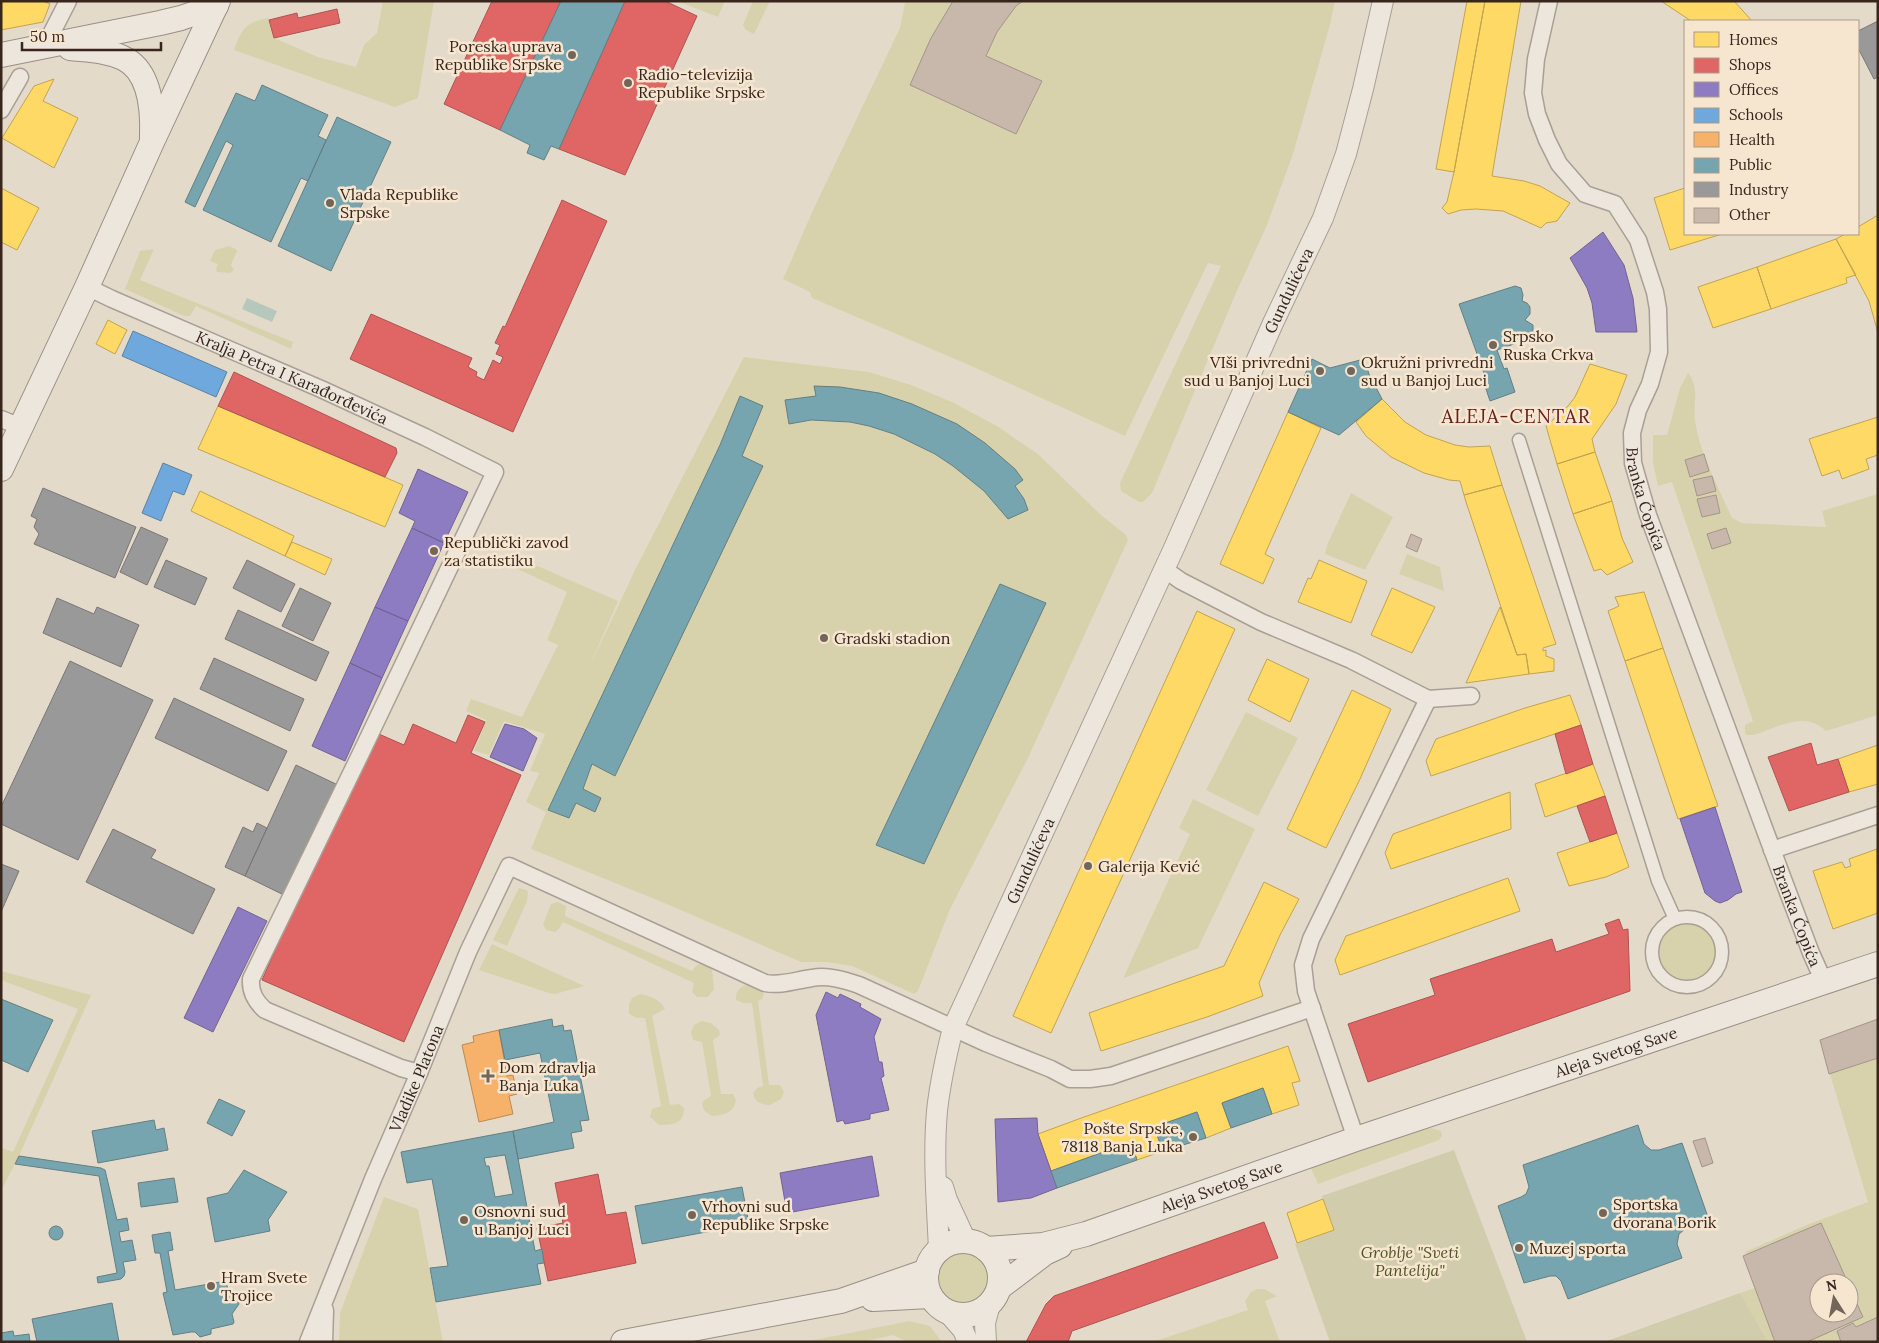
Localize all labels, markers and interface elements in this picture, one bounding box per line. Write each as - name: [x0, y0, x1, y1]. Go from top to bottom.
- scale bar: [22, 20, 161, 52]
- legend: [1684, 20, 1859, 235]
- text: 50 m: [30, 27, 65, 46]
- text: Homes: [1729, 30, 1778, 49]
- place label: Poreska uprava Republike Srpske: [435, 36, 562, 74]
- marker: Poreska uprava Republike Srpske: [566, 49, 578, 61]
- text: Shops: [1729, 55, 1771, 74]
- place label: Radio-televizija Republike Srpske: [638, 64, 766, 102]
- marker: Radio-televizija Republike Srpske: [622, 77, 634, 89]
- text: Offices: [1729, 80, 1779, 99]
- text: Schools: [1729, 105, 1783, 124]
- text: Health: [1729, 130, 1775, 149]
- text: Public: [1729, 155, 1772, 174]
- text: Industry: [1729, 180, 1788, 199]
- place label: Vlada Republike Srpske: [339, 184, 459, 222]
- marker: Vlada Republike Srpske: [324, 197, 336, 209]
- text: Other: [1729, 205, 1771, 224]
- street label: Gundulićeva: [1260, 244, 1317, 336]
- street label: Kralja Petra I Karađorđevića: [193, 326, 391, 429]
- place label: Srpsko Ruska Crkva: [1503, 326, 1594, 364]
- marker: Srpsko Ruska Crkva: [1487, 339, 1499, 351]
- place label: VIši privredni sud u Banjoj Luci: [1184, 352, 1310, 390]
- place label: Okružni privredni sud u Banjoj Luci: [1361, 352, 1494, 390]
- marker: VIši privredni sud u Banjoj Luci: [1314, 365, 1326, 377]
- marker: Okružni privredni sud u Banjoj Luci: [1345, 365, 1357, 377]
- district label: ALEJA-CENTAR: [1440, 404, 1591, 428]
- street label: Branka Ćopića: [1622, 447, 1670, 553]
- place label: Republički zavod za statistiku: [444, 532, 569, 570]
- marker: Republički zavod za statistiku: [428, 545, 440, 557]
- place label: Gradski stadion: [834, 628, 951, 648]
- marker: Gradski stadion: [818, 632, 830, 644]
- street label: Gundulićeva: [1002, 814, 1059, 907]
- place label: Galerija Kević: [1098, 856, 1200, 876]
- marker: Galerija Kević: [1082, 860, 1094, 872]
- street label: Branka Ćopića: [1769, 862, 1826, 970]
- street label: Vladike Platona: [384, 1022, 448, 1136]
- street label: Aleja Svetog Save: [1551, 1022, 1680, 1082]
- place label: Dom zdravlja Banja Luka: [499, 1057, 596, 1095]
- marker: Dom zdravlja Banja Luka: [481, 1069, 495, 1083]
- place label: Pošte Srpske, 78118 Banja Luka: [1062, 1118, 1183, 1156]
- marker: Pošte Srpske, 78118 Banja Luka: [1187, 1131, 1199, 1143]
- street label: Aleja Svetog Save: [1157, 1156, 1285, 1217]
- place label: Sportska dvorana Borik: [1613, 1194, 1717, 1232]
- place label: Vrhovni sud Republike Srpske: [701, 1196, 830, 1234]
- place label: Osnovni sud u Banjoj Luci: [474, 1201, 569, 1239]
- marker: Sportska dvorana Borik: [1597, 1207, 1609, 1219]
- marker: Vrhovni sud Republike Srpske: [686, 1209, 698, 1221]
- marker: Osnovni sud u Banjoj Luci: [458, 1214, 470, 1226]
- place label: Muzej sporta: [1529, 1238, 1626, 1258]
- park label: Groblje "Sveti Pantelija": [1361, 1242, 1459, 1280]
- marker: Muzej sporta: [1513, 1242, 1525, 1254]
- place label: Hram Svete Trojice: [221, 1267, 308, 1305]
- north arrow: [1809, 1273, 1859, 1323]
- text: N: [1824, 1275, 1839, 1295]
- marker: Hram Svete Trojice: [205, 1280, 217, 1292]

